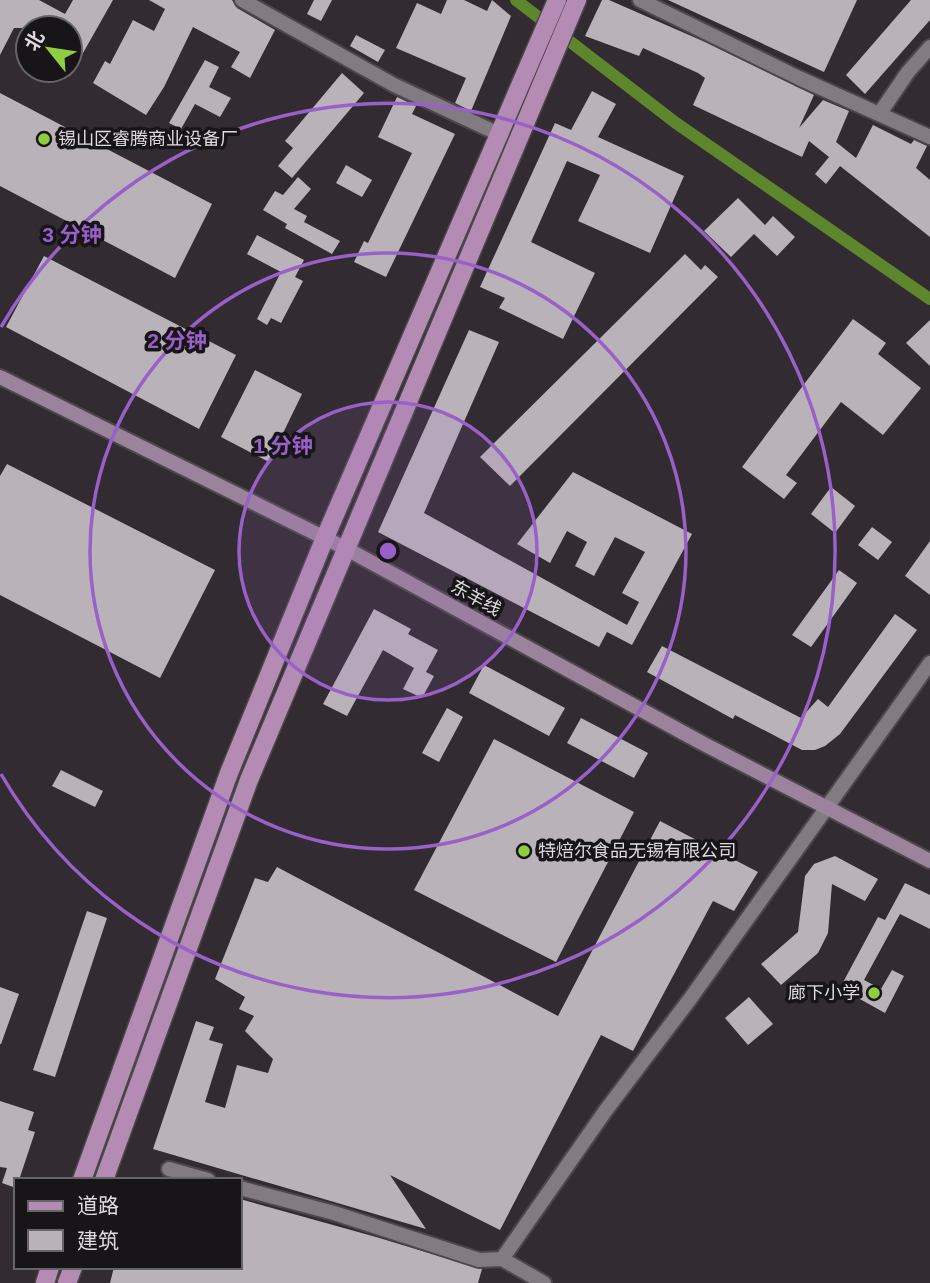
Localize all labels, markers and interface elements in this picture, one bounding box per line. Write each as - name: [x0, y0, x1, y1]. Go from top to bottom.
- north arrow: [14, 14, 84, 84]
- text: 北: [21, 27, 49, 54]
- place label: 锡山区睿腾商业设备厂: [58, 129, 238, 149]
- marker: 锡山区睿腾商业设备厂: [36, 131, 52, 147]
- text: 3 分钟: [42, 223, 102, 246]
- text: 2 分钟: [147, 329, 207, 352]
- text: 1 分钟: [253, 434, 313, 457]
- centre of rings: [376, 539, 400, 563]
- street label: 东羊线: [448, 576, 504, 620]
- place label: 特焙尔食品无锡有限公司: [538, 841, 736, 861]
- marker: 特焙尔食品无锡有限公司: [516, 843, 532, 859]
- place label: 廊下小学: [788, 983, 860, 1003]
- marker: 廊下小学: [866, 985, 882, 1001]
- legend: [14, 1178, 242, 1269]
- text: 道路: [77, 1194, 119, 1217]
- text: 建筑: [77, 1229, 119, 1252]

